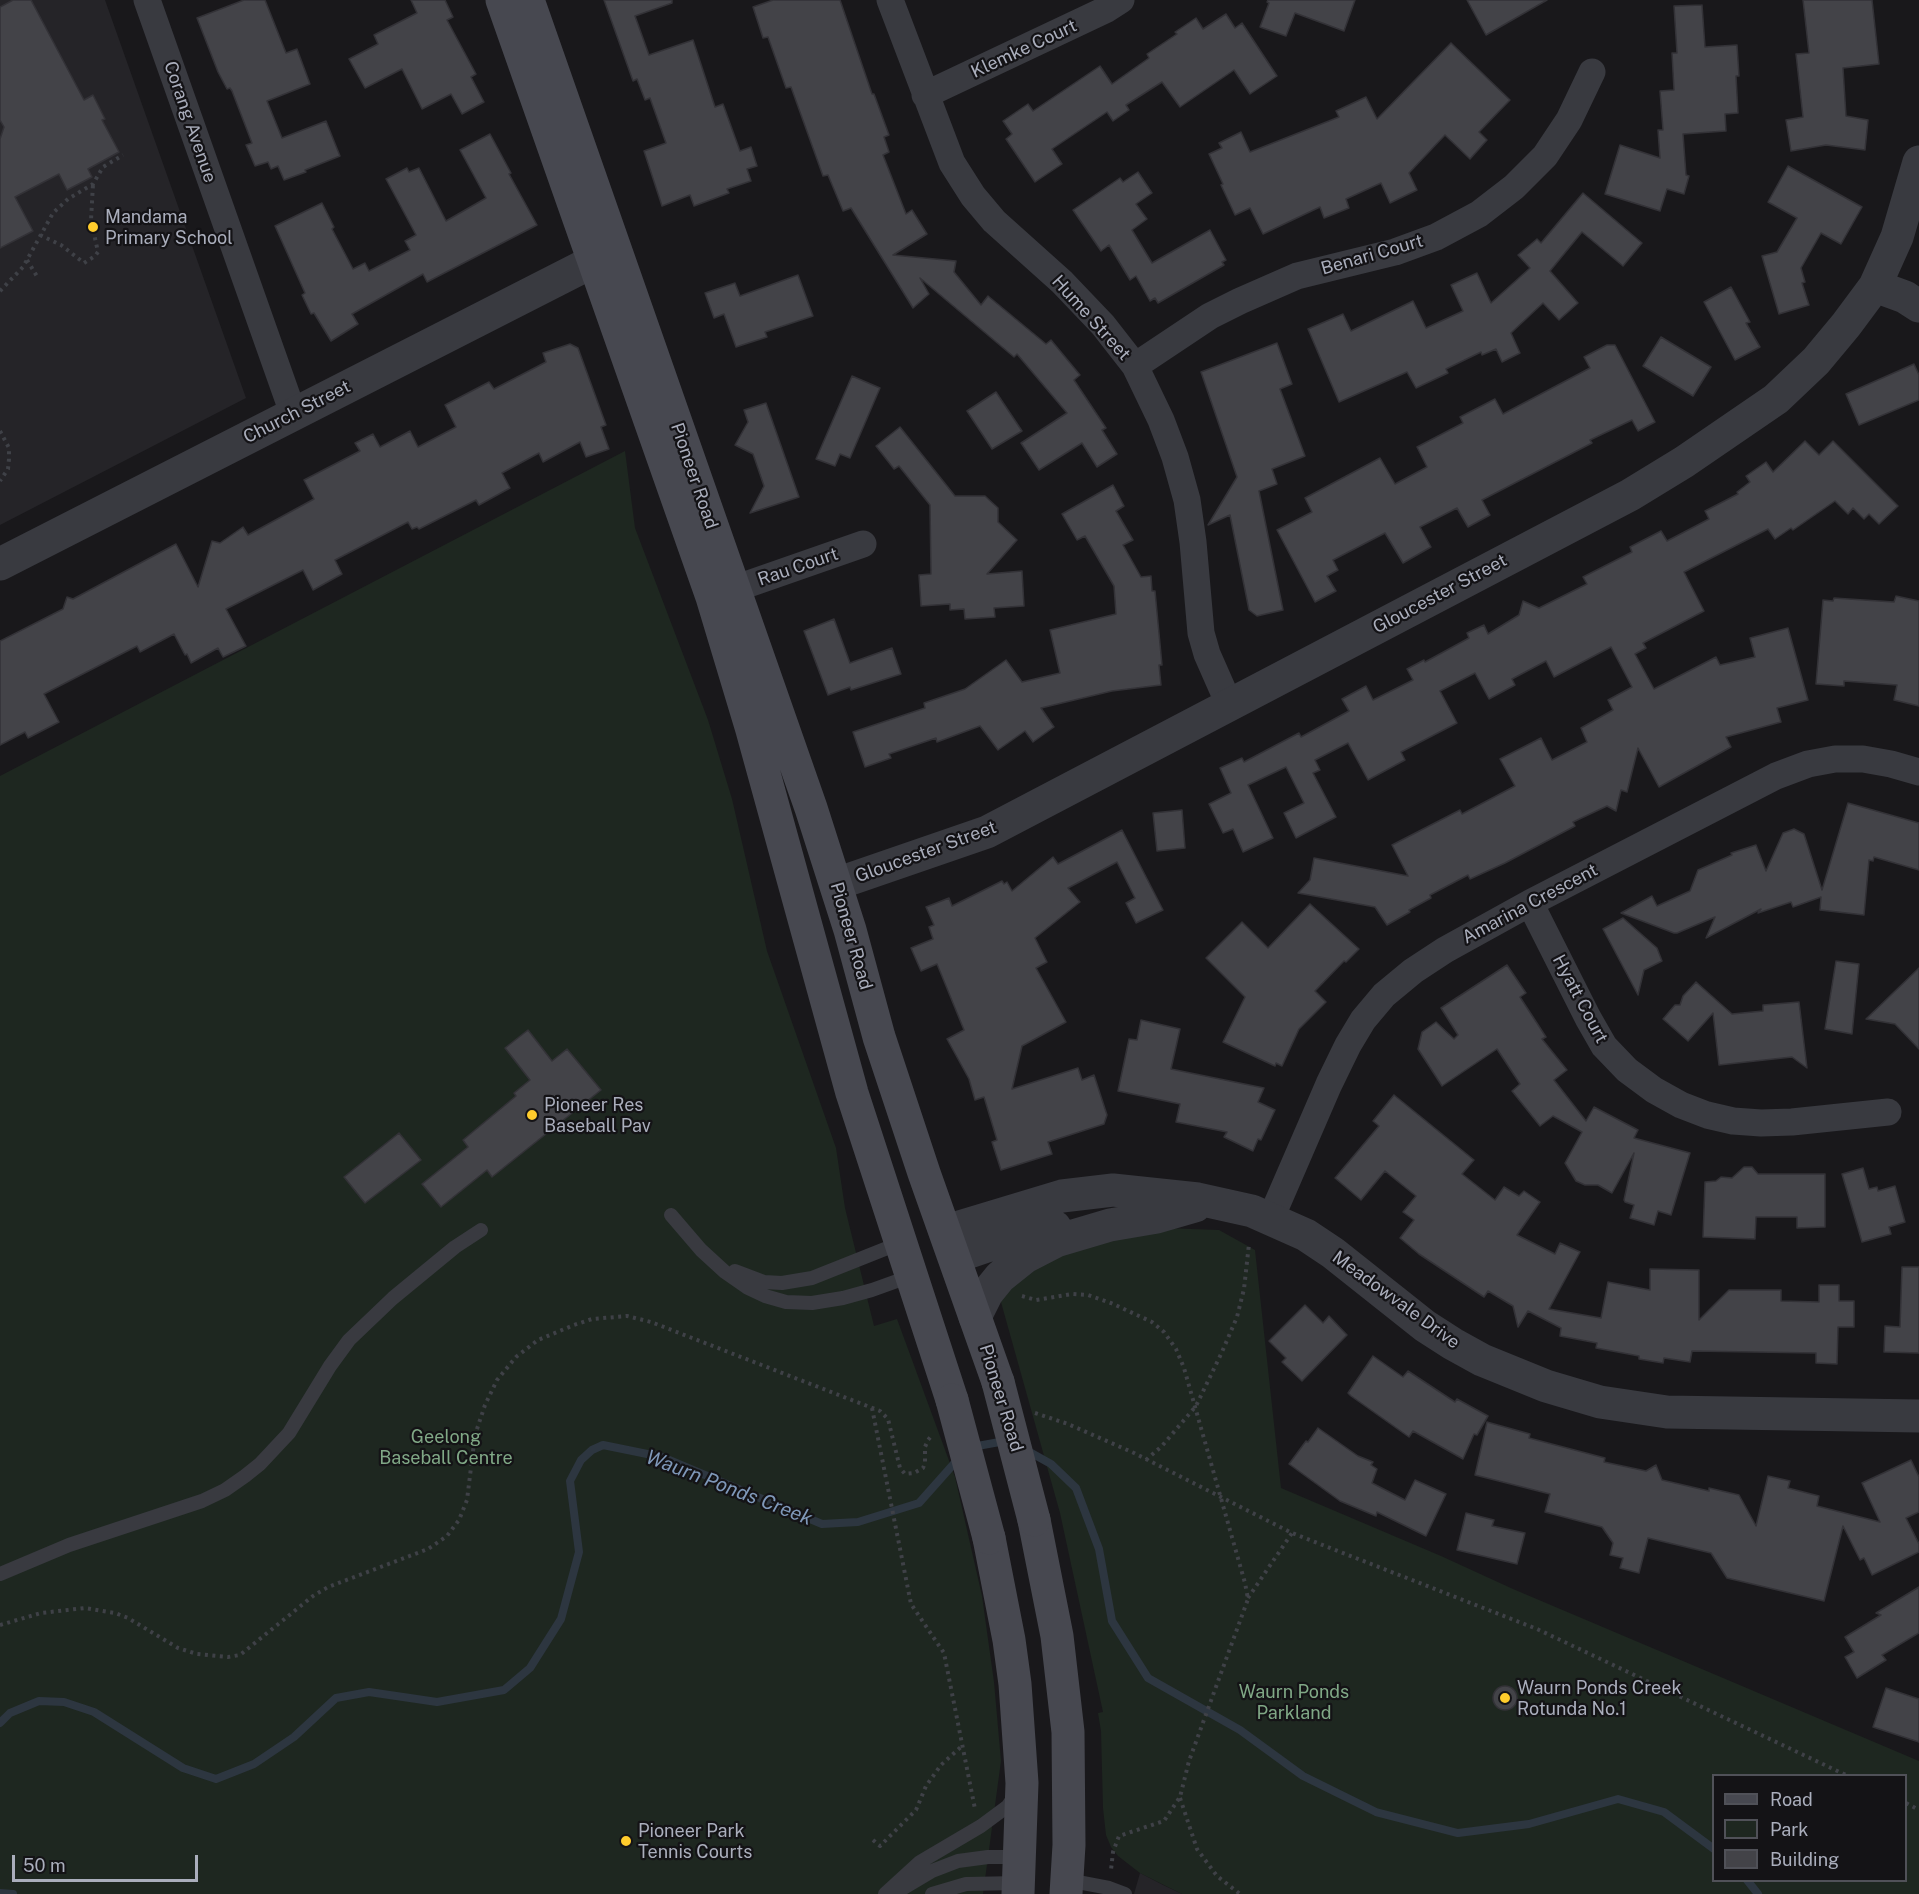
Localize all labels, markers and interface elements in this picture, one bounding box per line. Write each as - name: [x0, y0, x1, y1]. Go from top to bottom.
- street label: Klemke Court: [968, 15, 1080, 83]
- street label: Corang Avenue: [159, 58, 221, 186]
- place label: Mandama Primary School: [105, 206, 233, 248]
- marker: Mandama Primary School: [86, 220, 100, 234]
- street label: Benari Court: [1318, 230, 1426, 280]
- street label: Hume Street: [1047, 271, 1135, 365]
- street label: Church Street: [240, 376, 354, 448]
- street label: Pioneer Road: [666, 420, 722, 532]
- street label: Rau Court: [755, 543, 841, 591]
- street label: Gloucester Street: [1369, 550, 1511, 638]
- street label: Gloucester Street: [853, 816, 999, 888]
- street label: Amarina Crescent: [1459, 859, 1601, 949]
- street label: Pioneer Road: [825, 880, 877, 992]
- street label: Hyatt Court: [1548, 951, 1612, 1047]
- place label: Pioneer Res Baseball Pav: [544, 1094, 651, 1136]
- marker: Pioneer Res Baseball Pav: [525, 1108, 539, 1122]
- street label: Meadowvale Drive: [1328, 1246, 1464, 1354]
- street label: Pioneer Road: [974, 1342, 1028, 1454]
- park label: Geelong Baseball Centre: [379, 1426, 513, 1468]
- water label: Waurn Ponds Creek: [642, 1445, 816, 1531]
- place label: Waurn Ponds Creek Rotunda No.1: [1517, 1677, 1682, 1720]
- park label: Waurn Ponds Parkland: [1239, 1681, 1349, 1724]
- marker: Waurn Ponds Creek Rotunda No.1: [1498, 1691, 1512, 1705]
- legend: [1712, 1774, 1907, 1882]
- text: Road: [1770, 1789, 1813, 1810]
- text: Park: [1770, 1819, 1808, 1840]
- place label: Pioneer Park Tennis Courts: [638, 1820, 752, 1862]
- marker: Pioneer Park Tennis Courts: [619, 1834, 633, 1848]
- scale bar: [15, 1843, 201, 1881]
- text: Building: [1770, 1849, 1839, 1870]
- text: 50 m: [23, 1855, 66, 1876]

